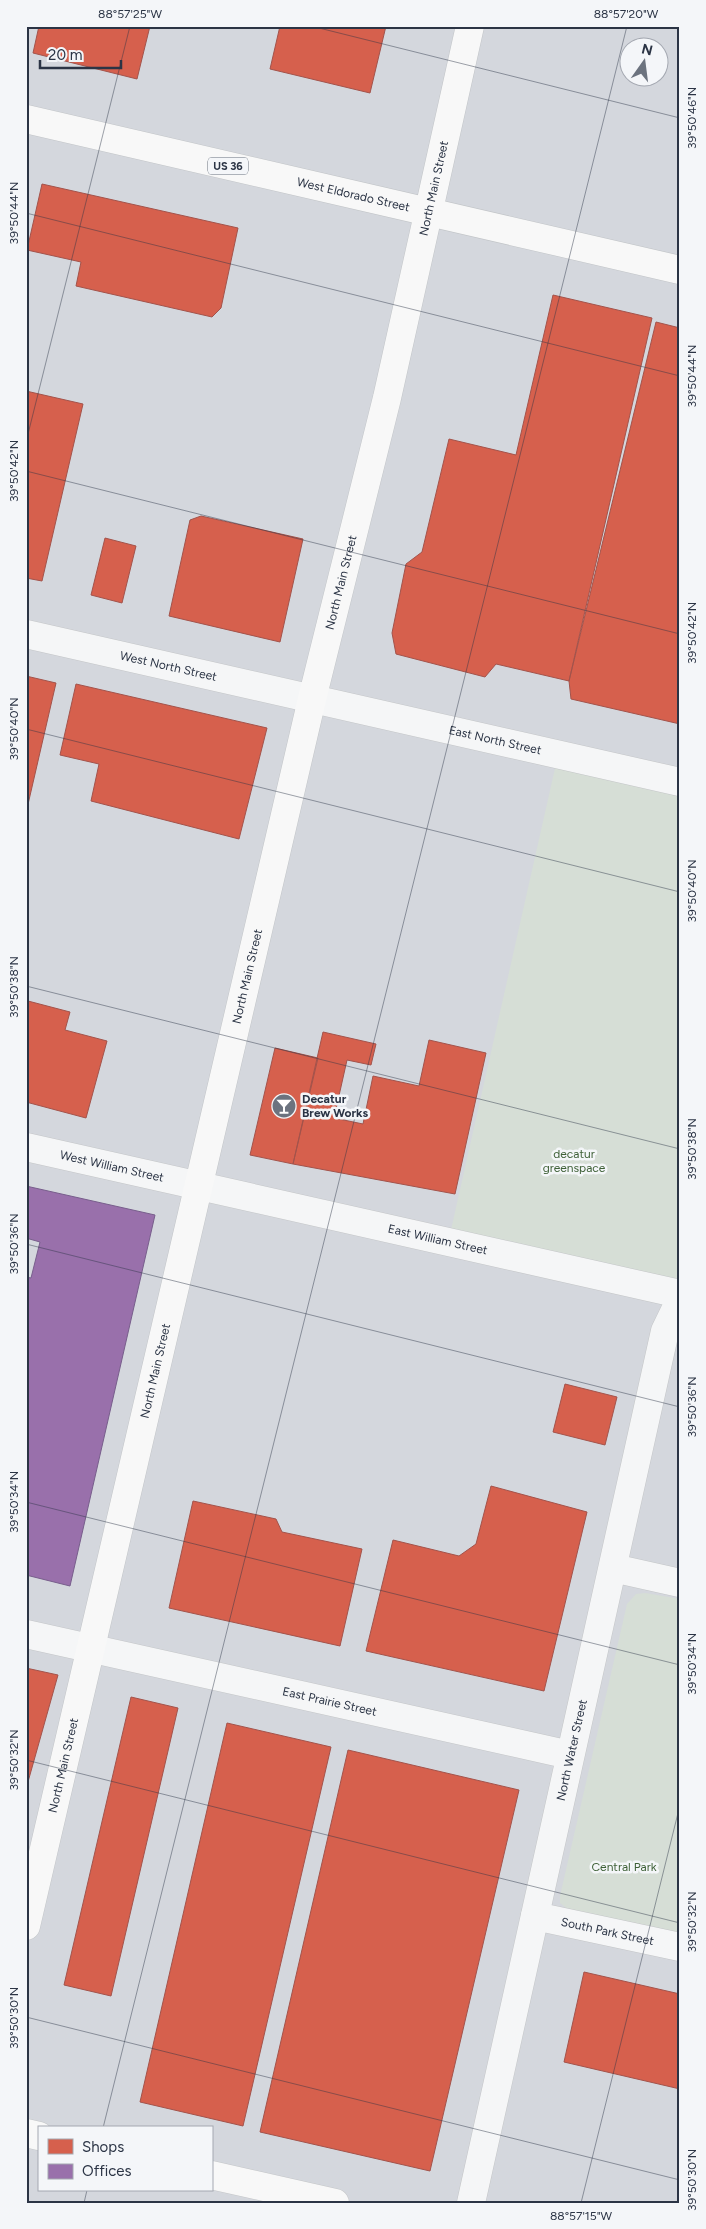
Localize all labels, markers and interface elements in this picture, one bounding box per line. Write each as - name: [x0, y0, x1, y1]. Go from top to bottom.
- text: 88°57'25"W: [98, 7, 162, 21]
- text: 88°57'20"W: [594, 7, 659, 21]
- scale bar: [40, 38, 121, 70]
- north arrow: [618, 38, 668, 88]
- text: N: [640, 40, 654, 59]
- text: 20 m: [48, 46, 82, 64]
- text: 39°50'46"N: [685, 87, 699, 149]
- street label: North Main Street: [416, 139, 451, 237]
- road number: US 36: [208, 158, 248, 175]
- street label: West Eldorado Street: [296, 175, 412, 214]
- text: 39°50'44"N: [7, 182, 21, 244]
- text: 39°50'44"N: [685, 345, 699, 407]
- text: 39°50'42"N: [7, 440, 21, 502]
- street label: North Main Street: [323, 533, 360, 631]
- text: 39°50'42"N: [685, 602, 699, 664]
- street label: West North Street: [119, 648, 219, 684]
- text: 39°50'40"N: [7, 697, 21, 761]
- street label: East North Street: [447, 723, 543, 758]
- text: 39°50'40"N: [685, 859, 699, 923]
- street label: North Main Street: [230, 927, 265, 1025]
- text: 39°50'38"N: [7, 956, 21, 1018]
- place label: Decatur Brew Works: [302, 1092, 368, 1120]
- bar icon: Decatur Brew Works: [271, 1093, 297, 1119]
- text: 39°50'38"N: [685, 1118, 699, 1180]
- park label: decatur greenspace: [543, 1147, 606, 1175]
- street label: West William Street: [59, 1148, 166, 1185]
- text: 39°50'36"N: [7, 1213, 21, 1275]
- street label: East William Street: [387, 1222, 489, 1258]
- street label: North Main Street: [138, 1322, 173, 1420]
- text: 39°50'36"N: [685, 1376, 699, 1438]
- text: 39°50'34"N: [7, 1471, 21, 1533]
- text: 39°50'34"N: [685, 1633, 699, 1695]
- street label: East Prairie Street: [281, 1684, 379, 1719]
- street label: North Water Street: [554, 1698, 590, 1802]
- street label: North Main Street: [46, 1716, 81, 1814]
- text: 39°50'32"N: [7, 1729, 21, 1791]
- park label: Central Park: [591, 1860, 657, 1874]
- text: 39°50'32"N: [685, 1891, 699, 1953]
- street label: South Park Street: [560, 1915, 656, 1948]
- text: 39°50'30"N: [7, 1987, 21, 2049]
- legend: [38, 2126, 212, 2192]
- text: Shops: [82, 2138, 124, 2156]
- text: 39°50'30"N: [685, 2149, 699, 2211]
- text: Offices: [82, 2162, 132, 2180]
- text: 88°57'15"W: [550, 2209, 613, 2223]

